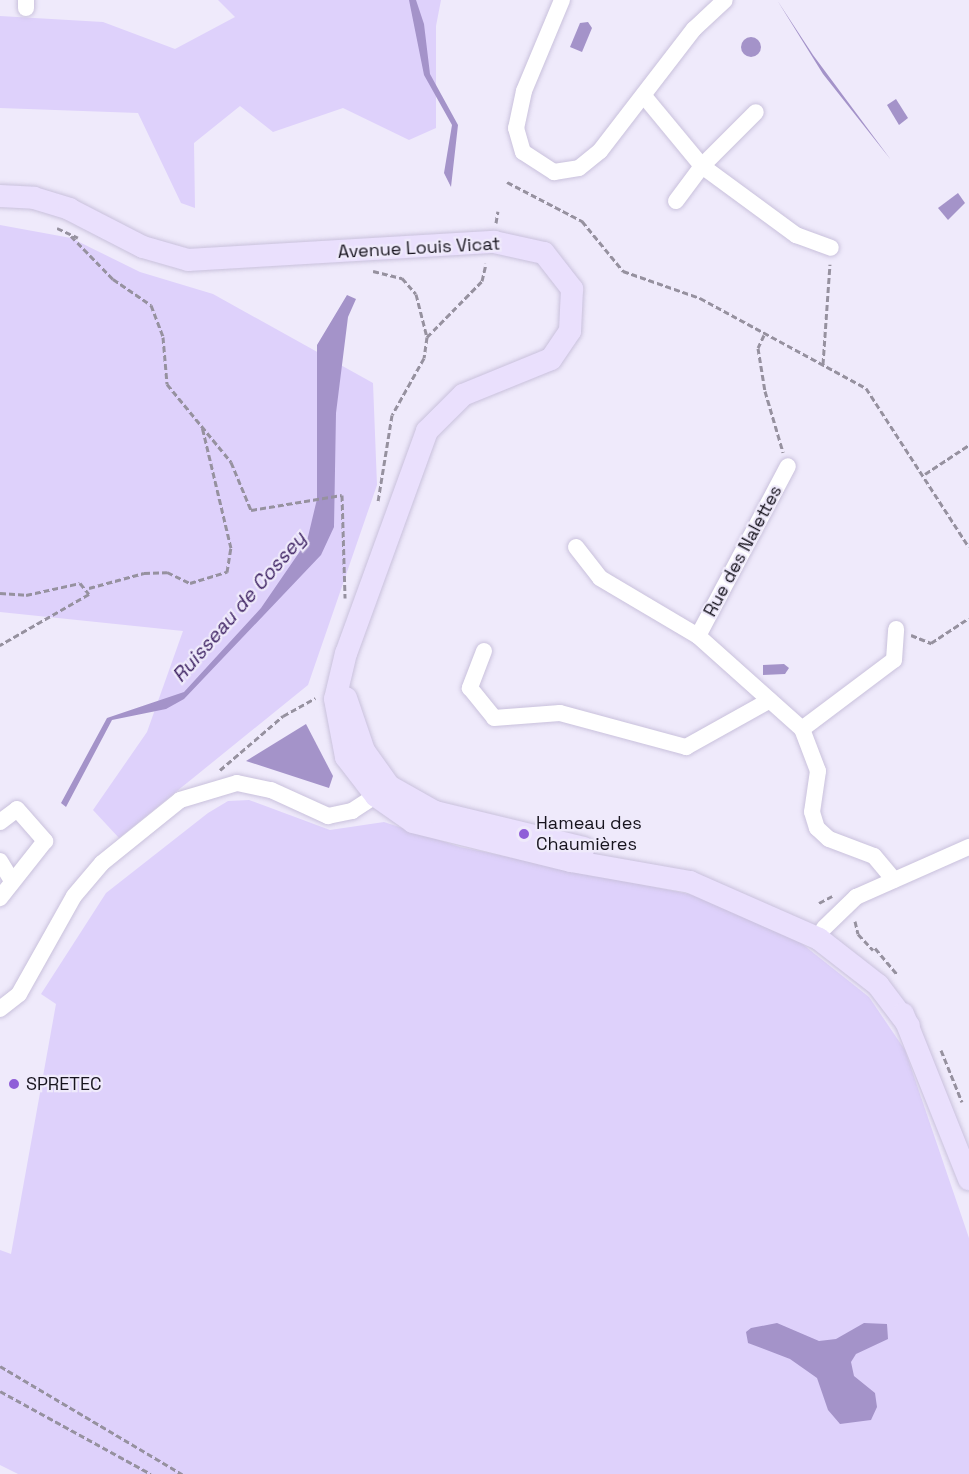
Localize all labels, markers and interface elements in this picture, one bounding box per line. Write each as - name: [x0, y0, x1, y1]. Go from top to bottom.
- street label: Avenue Louis Vicat: [337, 233, 501, 263]
- street label: Rue des Nalettes: [699, 482, 787, 620]
- water label: Ruisseau de Cossey: [167, 527, 311, 687]
- place label: Hameau des Chaumières: [536, 813, 642, 856]
- marker: Hameau des Chaumières: [517, 827, 531, 841]
- place label: SPRETEC: [26, 1073, 102, 1095]
- marker: SPRETEC: [7, 1077, 21, 1091]

